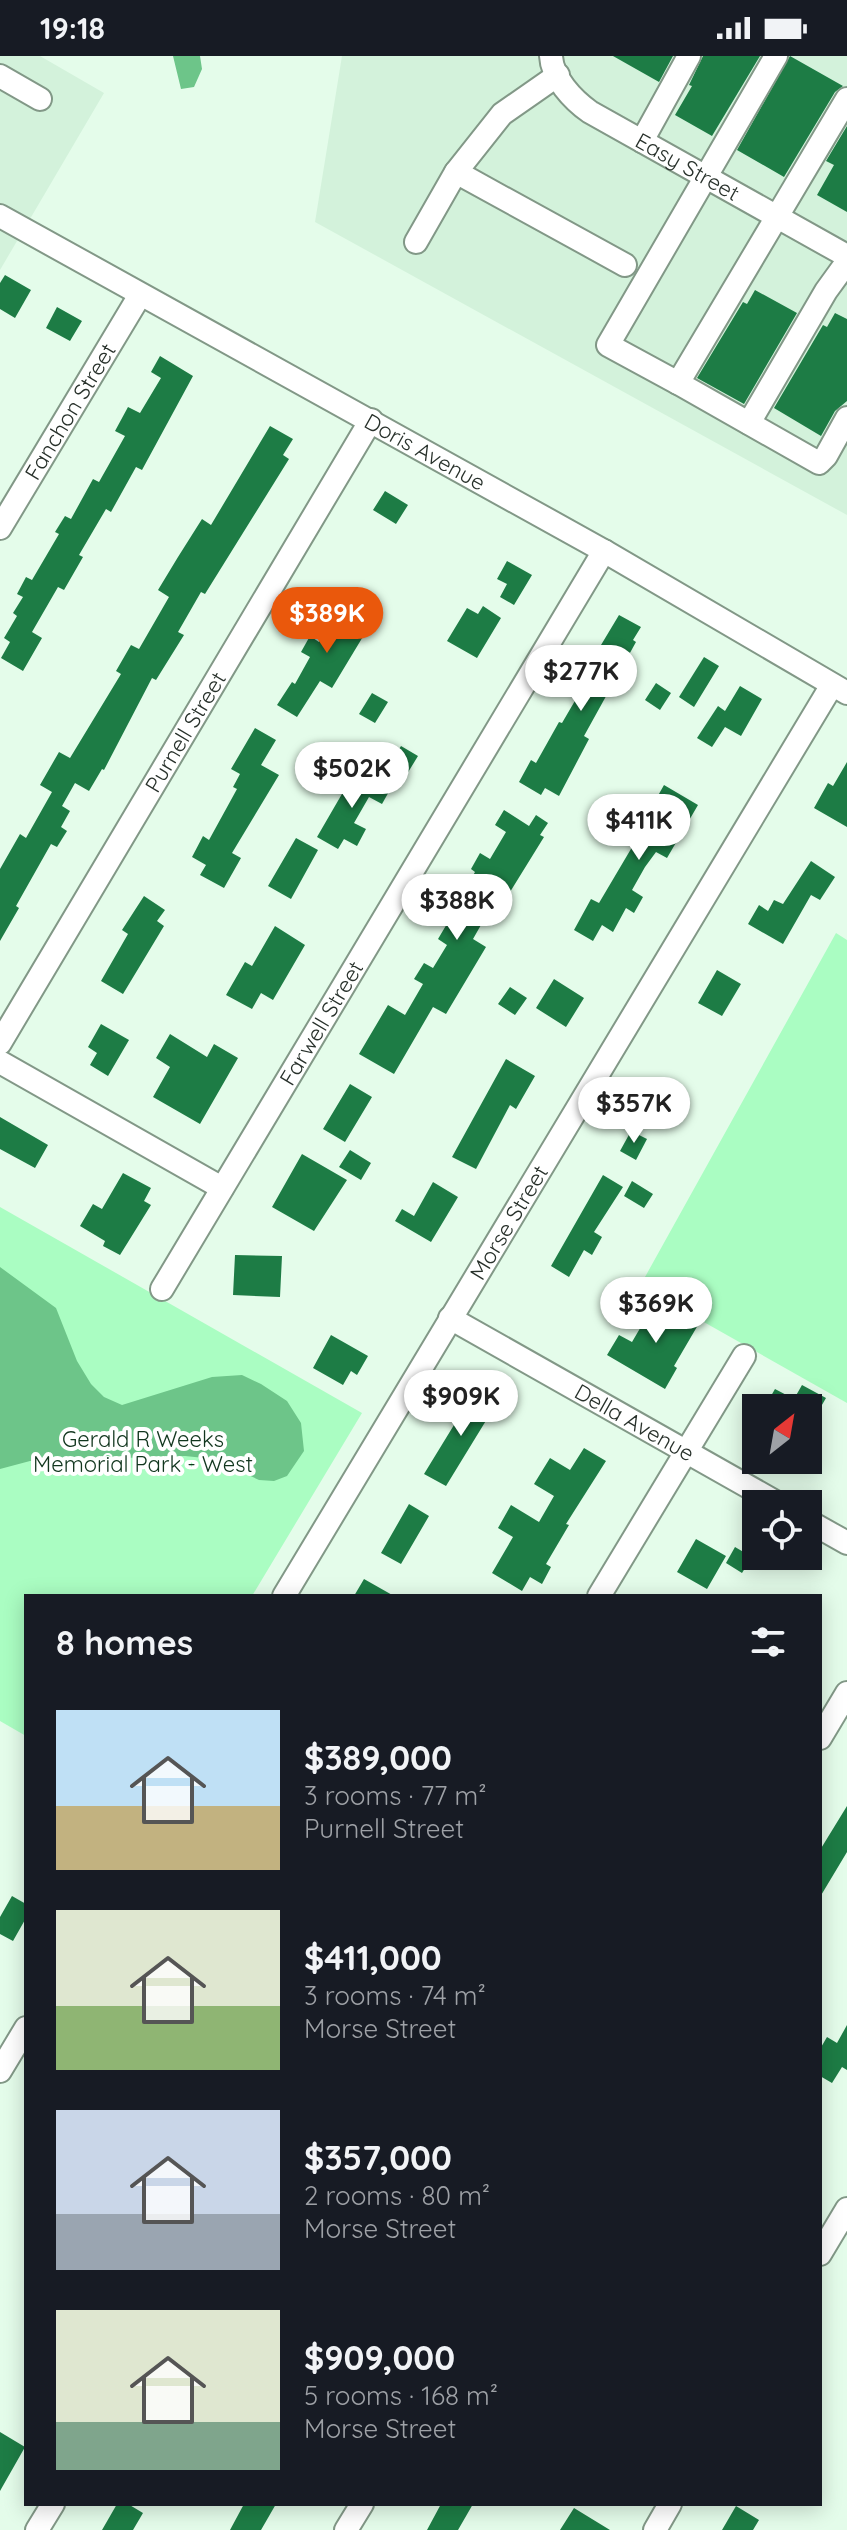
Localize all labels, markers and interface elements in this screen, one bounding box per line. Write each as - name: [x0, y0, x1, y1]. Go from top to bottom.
- text: 19:18: [40, 9, 105, 47]
- street label: Easy Street: [631, 126, 744, 207]
- street label: Fanchon Street: [18, 338, 122, 485]
- street label: Doris Avenue: [360, 407, 490, 496]
- pin: $389K: [271, 587, 383, 655]
- text: $389K: [289, 596, 365, 629]
- pin: $277K: [525, 645, 637, 713]
- text: $277K: [543, 654, 619, 687]
- street label: Purnell Street: [139, 667, 232, 797]
- pin: $502K: [296, 742, 408, 810]
- text: $502K: [313, 751, 391, 784]
- pin: $411K: [583, 794, 695, 862]
- text: $411K: [605, 803, 673, 836]
- pin: $388K: [401, 874, 513, 942]
- text: $388K: [419, 883, 495, 916]
- street label: Farwell Street: [273, 956, 369, 1090]
- pin: $357K: [578, 1077, 690, 1145]
- text: $357K: [596, 1086, 672, 1119]
- street label: Morse Street: [464, 1160, 554, 1285]
- pin: $369K: [600, 1277, 712, 1345]
- text: $369K: [618, 1286, 694, 1319]
- pin: $909K: [405, 1370, 517, 1438]
- street label: Della Avenue: [570, 1377, 699, 1467]
- text: $909K: [422, 1379, 500, 1412]
- north arrow: [742, 1394, 822, 1474]
- map controls: [742, 1394, 822, 1570]
- park label: Gerald R Weeks Memorial Park - West: [33, 1425, 253, 1478]
- button: locate: [742, 1490, 822, 1570]
- icon: filters: [746, 1620, 790, 1664]
- text: 8 homes: [56, 1621, 193, 1664]
- text: $389,000: [304, 1736, 452, 1779]
- icon: home: [120, 1742, 216, 1838]
- text: 3 rooms · 77 m²: [304, 1779, 486, 1812]
- text: Purnell Street: [304, 1812, 464, 1845]
- text: $411,000: [304, 1936, 442, 1979]
- icon: home: [120, 1942, 216, 2038]
- text: 3 rooms · 74 m²: [304, 1979, 486, 2012]
- text: Morse Street: [304, 2012, 456, 2045]
- text: $357,000: [304, 2136, 452, 2179]
- icon: home: [120, 2142, 216, 2238]
- text: 2 rooms · 80 m²: [304, 2179, 490, 2212]
- text: Morse Street: [304, 2212, 456, 2245]
- text: $909,000: [304, 2336, 455, 2379]
- icon: home: [120, 2342, 216, 2438]
- text: 5 rooms · 168 m²: [304, 2379, 498, 2412]
- text: Morse Street: [304, 2412, 456, 2445]

